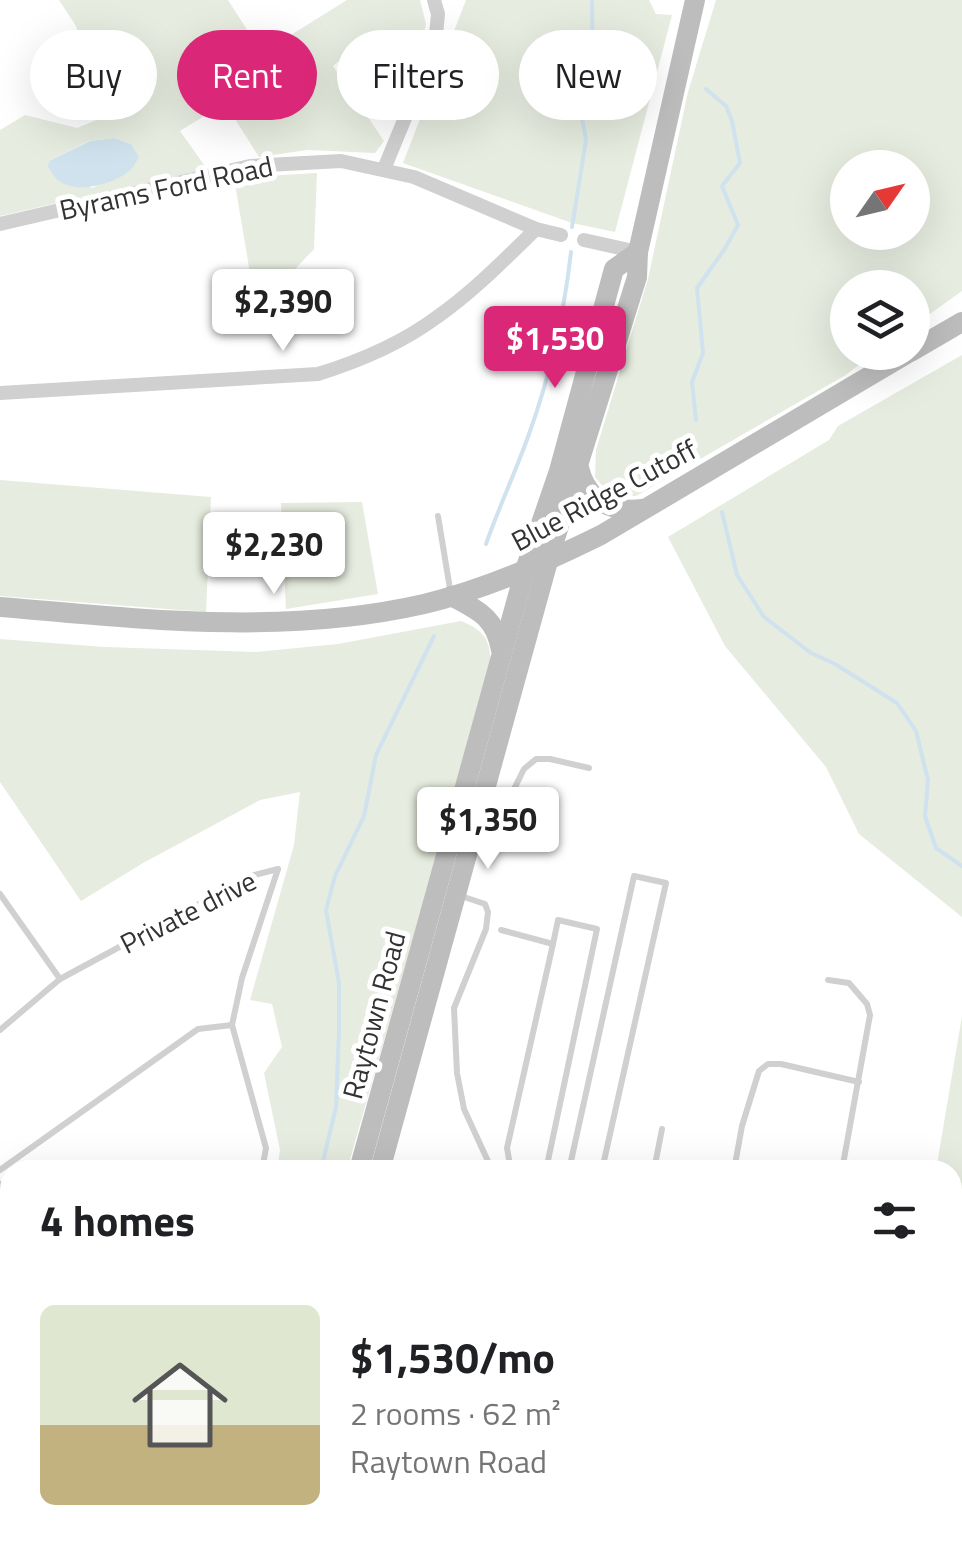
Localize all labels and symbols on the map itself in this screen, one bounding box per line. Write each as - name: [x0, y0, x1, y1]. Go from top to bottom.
- street label: Byrams Ford Road: [55, 144, 276, 231]
- north arrow: [830, 150, 930, 250]
- pin: $2,390: [202, 269, 364, 354]
- pin: $1,530: [474, 306, 636, 391]
- street label: Blue Ridge Cutoff: [503, 427, 705, 562]
- pin: $2,230: [193, 512, 355, 597]
- pin: $1,350: [407, 787, 569, 872]
- street label: Private drive: [112, 859, 263, 964]
- street label: Raytown Road: [330, 926, 417, 1104]

